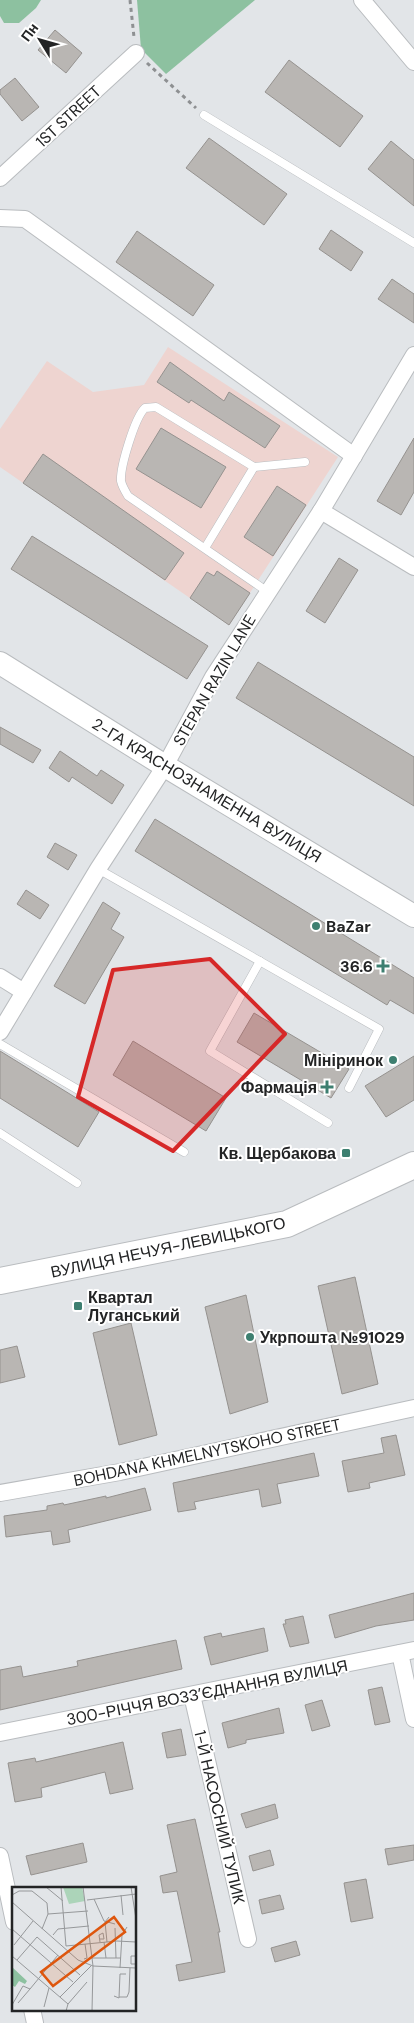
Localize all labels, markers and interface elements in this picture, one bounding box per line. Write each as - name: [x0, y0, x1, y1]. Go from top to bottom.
- north arrow: [15, 15, 65, 65]
- text: Пн: [17, 19, 42, 45]
- street label: 1ST STREET: [31, 81, 105, 152]
- street label: STEPAN RAZIN LANE: [168, 611, 260, 750]
- street label: 2-ГА КРАСНОЗНАМЕННА ВУЛИЦЯ: [88, 713, 325, 867]
- place label: BaZar: [326, 916, 371, 937]
- marker: BaZar: [310, 920, 322, 932]
- place label: 36.6: [340, 956, 373, 977]
- marker: 36.6: [377, 960, 389, 972]
- place label: Мініринок: [304, 1050, 384, 1071]
- marker: Мініринок: [387, 1054, 399, 1066]
- place label: Фармація: [241, 1077, 317, 1098]
- marker: Фармація: [321, 1081, 333, 1093]
- place label: Кв. Щербакова: [219, 1143, 336, 1164]
- marker: Кв. Щербакова: [340, 1147, 352, 1159]
- street label: ВУЛИЦЯ НЕЧУЯ-ЛЕВИЦЬКОГО: [49, 1212, 288, 1283]
- place label: Квартал Луганський: [88, 1287, 180, 1326]
- marker: Квартал Луганський: [72, 1300, 84, 1312]
- place label: Укрпошта №91029: [260, 1327, 405, 1348]
- marker: Укрпошта №91029: [244, 1331, 256, 1343]
- street label: BOHDANA KHMELNYTSKOHO STREET: [72, 1414, 342, 1491]
- street label: 300-РІЧЧЯ ВОЗЗ’ЄДНАННЯ ВУЛИЦЯ: [65, 1655, 350, 1730]
- street label: 1-Й НАСОСНИЙ ТУПИК: [189, 1728, 250, 1907]
- inset map: [12, 1887, 136, 2010]

